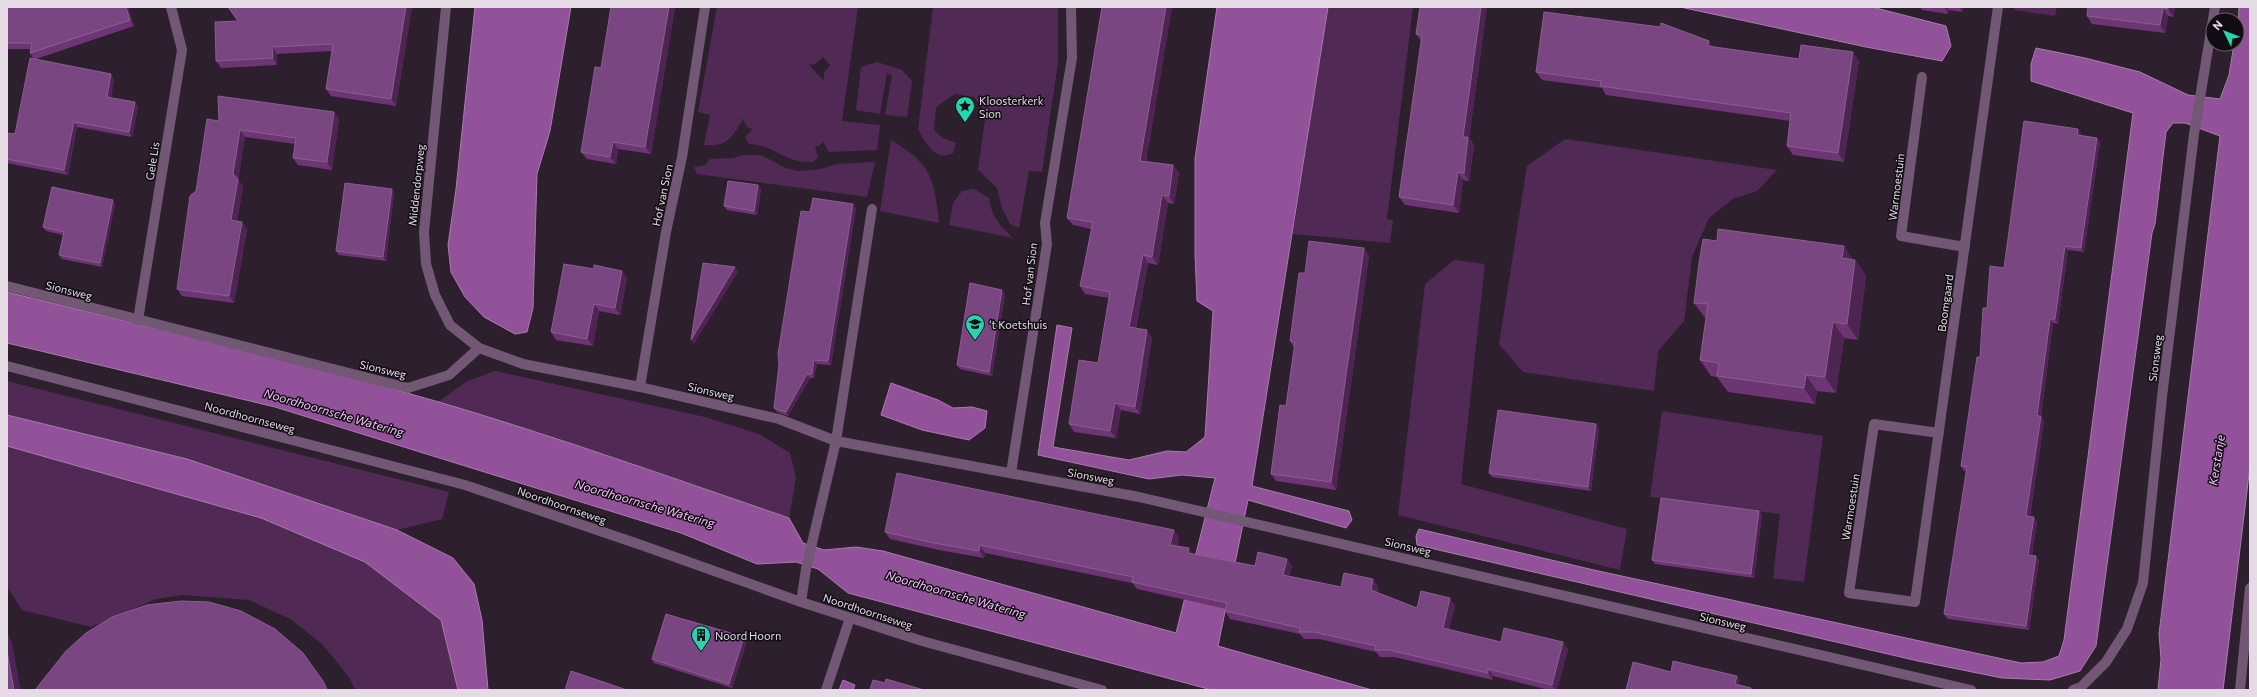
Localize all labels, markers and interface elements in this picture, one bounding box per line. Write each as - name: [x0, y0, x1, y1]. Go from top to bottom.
- north arrow: [2205, 12, 2245, 52]
- text: N: [2210, 17, 2225, 32]
- place label: Kloosterkerk Sion: [979, 94, 1044, 120]
- place icon: Kloosterkerk Sion: [954, 95, 976, 123]
- street label: Gele Lis: [143, 141, 161, 181]
- street label: Middendorpweg: [405, 143, 427, 227]
- street label: Warmoestuin: [1885, 153, 1907, 221]
- street label: Hof van Sion: [649, 163, 675, 227]
- street label: Hof van Sion: [1019, 242, 1039, 306]
- street label: Boomgaard: [1935, 273, 1955, 333]
- street label: Sionsweg: [44, 278, 94, 302]
- school or university icon: ‘t Koetshuis: [964, 313, 986, 341]
- place label: ‘t Koetshuis: [989, 318, 1047, 331]
- street label: Sionsweg: [2146, 334, 2164, 382]
- street label: Sionsweg: [358, 357, 408, 381]
- street label: Sionsweg: [686, 379, 736, 403]
- water label: Noordhoornsche Watering: [262, 385, 406, 439]
- street label: Noordhoornseweg: [203, 399, 297, 435]
- water label: Kerstanje: [2205, 433, 2227, 486]
- street label: Sionsweg: [1066, 465, 1116, 487]
- street label: Warmoestuin: [1838, 473, 1862, 541]
- water label: Noordhoornsche Watering: [573, 476, 717, 530]
- street label: Noordhoornseweg: [516, 484, 608, 526]
- street label: Sionsweg: [1383, 534, 1433, 558]
- water label: Noordhoornsche Watering: [884, 567, 1028, 621]
- street label: Noordhoornseweg: [822, 590, 914, 632]
- street label: Sionsweg: [1698, 609, 1748, 633]
- building icon: Noord Hoorn: [690, 624, 712, 652]
- place label: Noord Hoorn: [715, 629, 781, 642]

